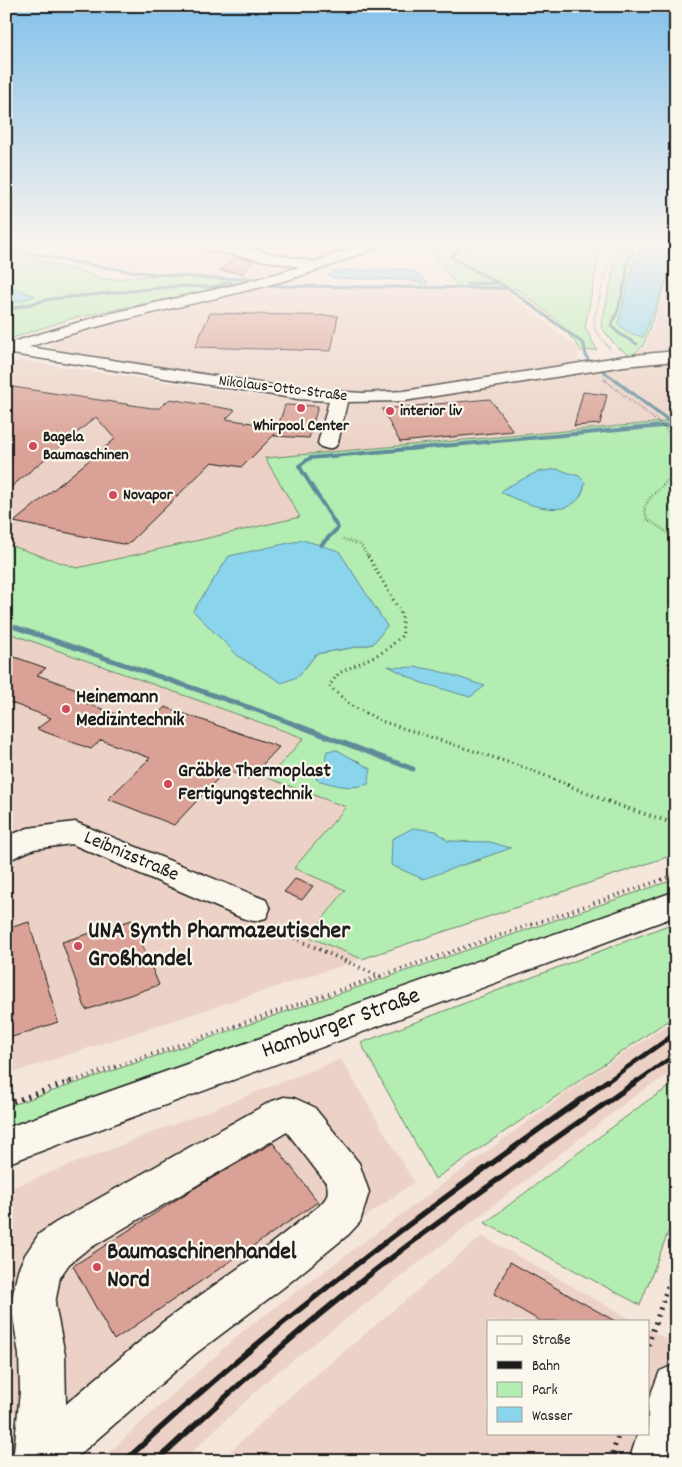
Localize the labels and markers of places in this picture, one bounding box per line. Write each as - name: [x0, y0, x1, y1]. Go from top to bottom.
- place label: interior liv: [400, 400, 463, 423]
- marker: Whirpool Center: [295, 402, 307, 414]
- marker: interior liv: [384, 405, 396, 417]
- place label: Whirpool Center: [253, 415, 350, 438]
- place label: Bagela Baumaschinen: [43, 426, 129, 467]
- marker: Bagela Baumaschinen: [27, 440, 39, 452]
- place label: Novapor: [123, 484, 174, 507]
- marker: Novapor: [107, 489, 119, 501]
- place label: Heinemann Medizintechnik: [76, 684, 185, 735]
- marker: Heinemann Medizintechnik: [60, 703, 72, 715]
- place label: Gräbke Thermoplast Fertigungstechnik: [178, 758, 332, 809]
- marker: Gräbke Thermoplast Fertigungstechnik: [162, 778, 174, 790]
- place label: UNA Synth Pharmazeutischer Großhandel: [88, 915, 351, 977]
- marker: UNA Synth Pharmazeutischer Großhandel: [72, 940, 84, 952]
- place label: Baumaschinenhandel Nord: [107, 1236, 297, 1298]
- marker: Baumaschinenhandel Nord: [91, 1261, 103, 1273]

